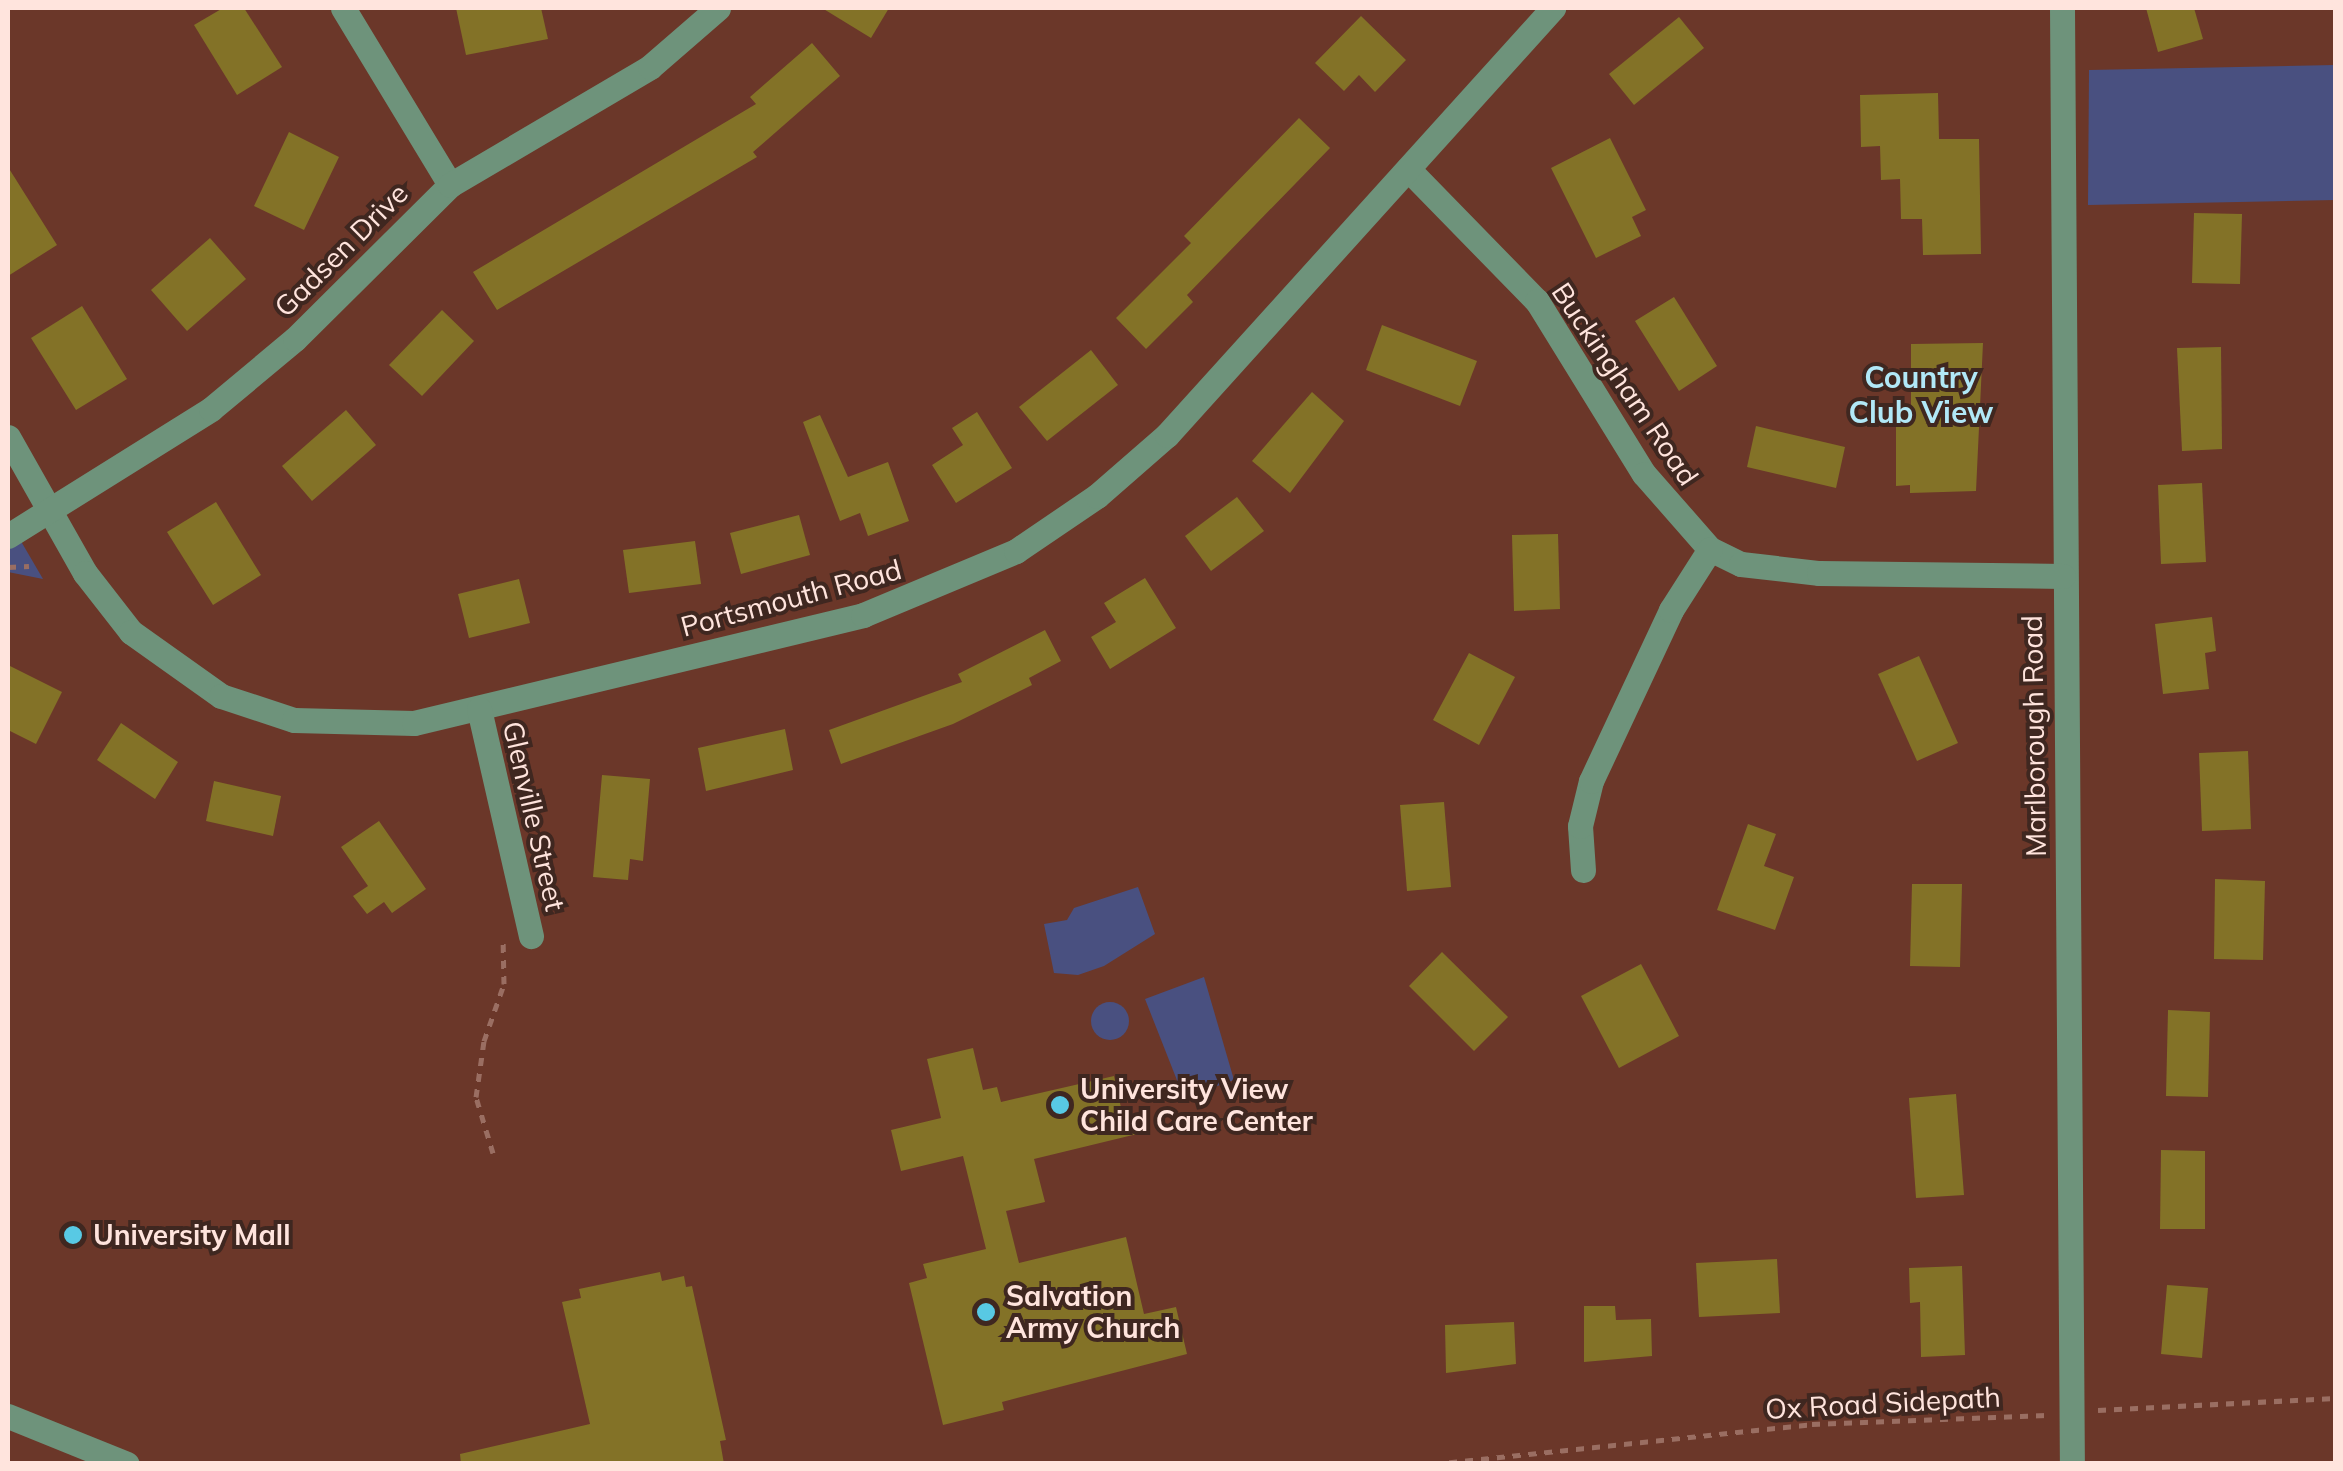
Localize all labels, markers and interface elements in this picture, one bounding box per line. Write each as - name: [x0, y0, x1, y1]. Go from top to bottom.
- street label: Gadsen Drive: [267, 176, 415, 324]
- street label: Buckingham Road: [1545, 276, 1705, 492]
- district label: Country Club View: [1848, 359, 1994, 430]
- street label: Portsmouth Road: [677, 552, 905, 644]
- street label: Marlborough Road: [2015, 615, 2053, 857]
- street label: Glenville Street: [496, 718, 572, 914]
- place label: University View Child Care Center: [1080, 1072, 1313, 1138]
- marker: University View Child Care Center: [1049, 1094, 1071, 1116]
- place label: University Mall: [93, 1218, 290, 1252]
- marker: University Mall: [62, 1224, 84, 1246]
- place label: Salvation Army Church: [1006, 1279, 1180, 1345]
- marker: Salvation Army Church: [975, 1301, 997, 1323]
- street label: Ox Road Sidepath: [1764, 1380, 2002, 1426]

